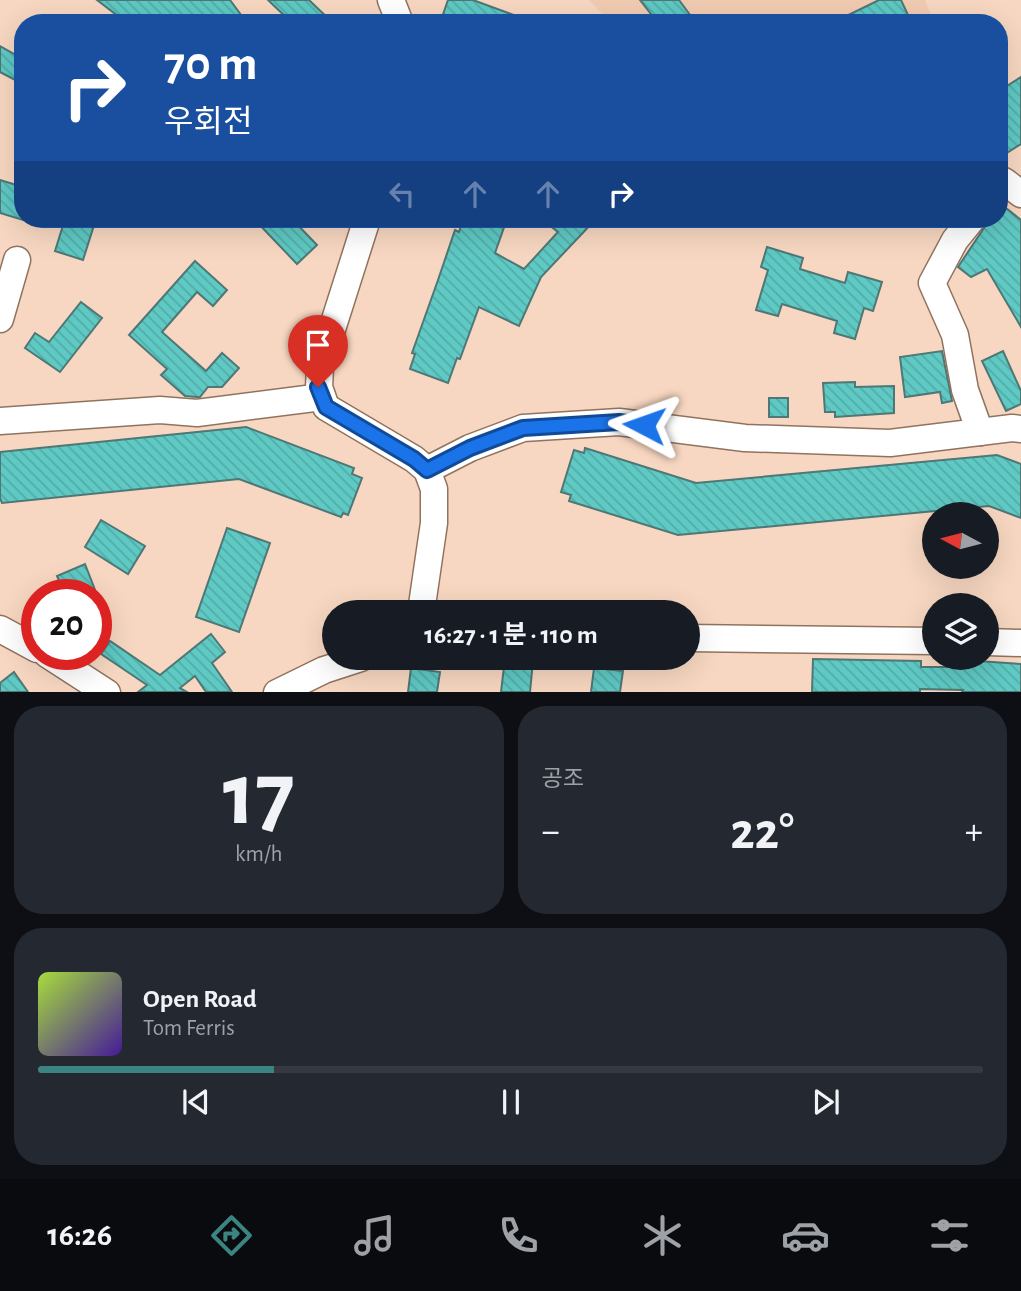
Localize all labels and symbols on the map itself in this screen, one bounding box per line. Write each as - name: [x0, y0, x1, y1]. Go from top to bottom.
- pin: [288, 315, 348, 387]
- position arrow: [607, 388, 681, 462]
- north arrow: [922, 502, 999, 579]
- speed limit sign: 20: [21, 579, 112, 670]

